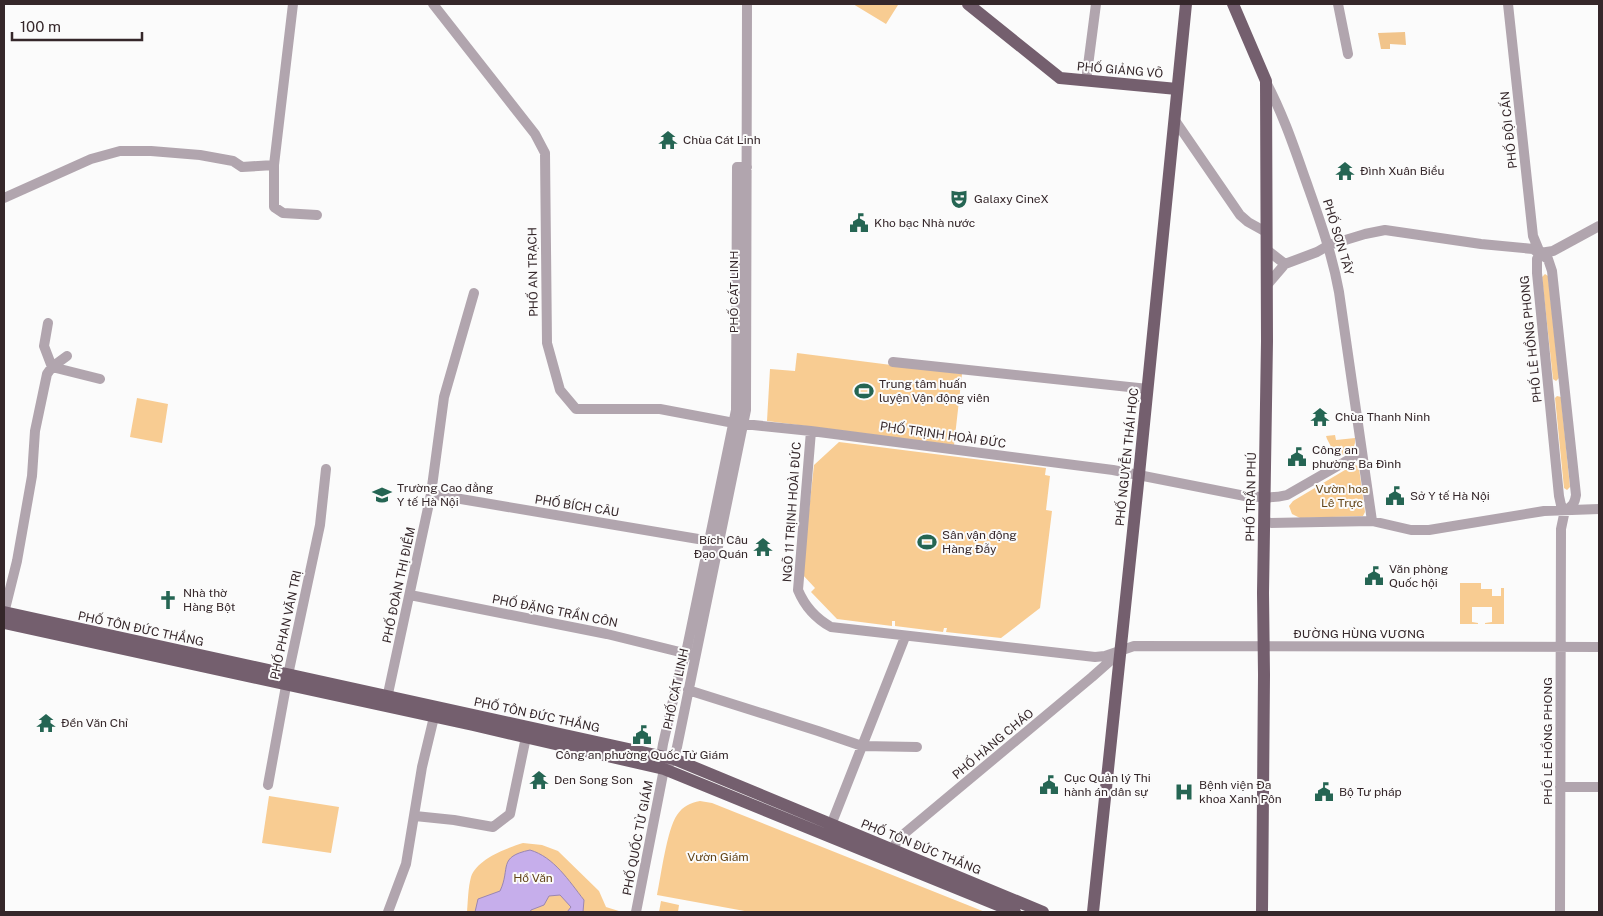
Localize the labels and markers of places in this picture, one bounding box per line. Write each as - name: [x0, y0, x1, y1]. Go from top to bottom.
- temple icon: Chùa Cát Linh: [657, 129, 679, 151]
- place label: Chùa Cát Linh: [683, 133, 761, 147]
- temple icon: Đình Xuân Biểu: [1334, 160, 1356, 182]
- place label: Đình Xuân Biểu: [1360, 164, 1444, 178]
- theatre icon: Galaxy CineX: [948, 188, 970, 210]
- place label: Galaxy CineX: [974, 192, 1049, 206]
- public building icon: Kho bạc Nhà nước: [848, 212, 870, 234]
- place label: Kho bạc Nhà nước: [874, 216, 975, 230]
- place label: Trung tâm huấn luyện Vận động viên: [879, 377, 990, 405]
- sports icon: Trung tâm huấn luyện Vận động viên: [853, 380, 875, 402]
- temple icon: Chùa Thanh Ninh: [1309, 406, 1331, 428]
- place label: Chùa Thanh Ninh: [1335, 410, 1430, 424]
- place label: Công an phường Ba Đình: [1312, 443, 1401, 471]
- public building icon: Công an phường Ba Đình: [1286, 446, 1308, 468]
- place label: Trường Cao đẳng Y tế Hà Nội: [397, 481, 493, 509]
- school or university icon: Trường Cao đẳng Y tế Hà Nội: [371, 484, 393, 506]
- public building icon: Sở Y tế Hà Nội: [1384, 485, 1406, 507]
- place label: Sở Y tế Hà Nội: [1410, 489, 1490, 503]
- place label: Sân vận động Hàng Đẫy: [942, 528, 1017, 556]
- sports icon: Sân vận động Hàng Đẫy: [916, 531, 938, 553]
- place label: Bích Câu Đạo Quán: [694, 533, 748, 561]
- temple icon: Bích Câu Đạo Quán: [752, 536, 774, 558]
- place label: Văn phòng Quốc hội: [1389, 562, 1448, 590]
- public building icon: Văn phòng Quốc hội: [1363, 565, 1385, 587]
- place label: Nhà thờ Hàng Bột: [183, 586, 236, 614]
- church icon: Nhà thờ Hàng Bột: [157, 589, 179, 611]
- temple icon: Đền Văn Chỉ: [35, 712, 57, 734]
- place label: Đền Văn Chỉ: [61, 716, 128, 730]
- public building icon: Công an phường Quốc Tử Giám: [631, 724, 653, 746]
- place label: Công an phường Quốc Tử Giám: [555, 748, 729, 762]
- temple icon: Den Song Son: [528, 769, 550, 791]
- place label: Cục Quản lý Thi hành án dân sự: [1064, 771, 1151, 799]
- place label: Den Song Son: [554, 773, 633, 787]
- public building icon: Cục Quản lý Thi hành án dân sự: [1038, 774, 1060, 796]
- place label: Bệnh viện Đa khoa Xanh Pôn: [1199, 778, 1282, 806]
- hospital icon: Bệnh viện Đa khoa Xanh Pôn: [1173, 781, 1195, 803]
- public building icon: Bộ Tư pháp: [1313, 781, 1335, 803]
- place label: Bộ Tư pháp: [1339, 785, 1402, 799]

